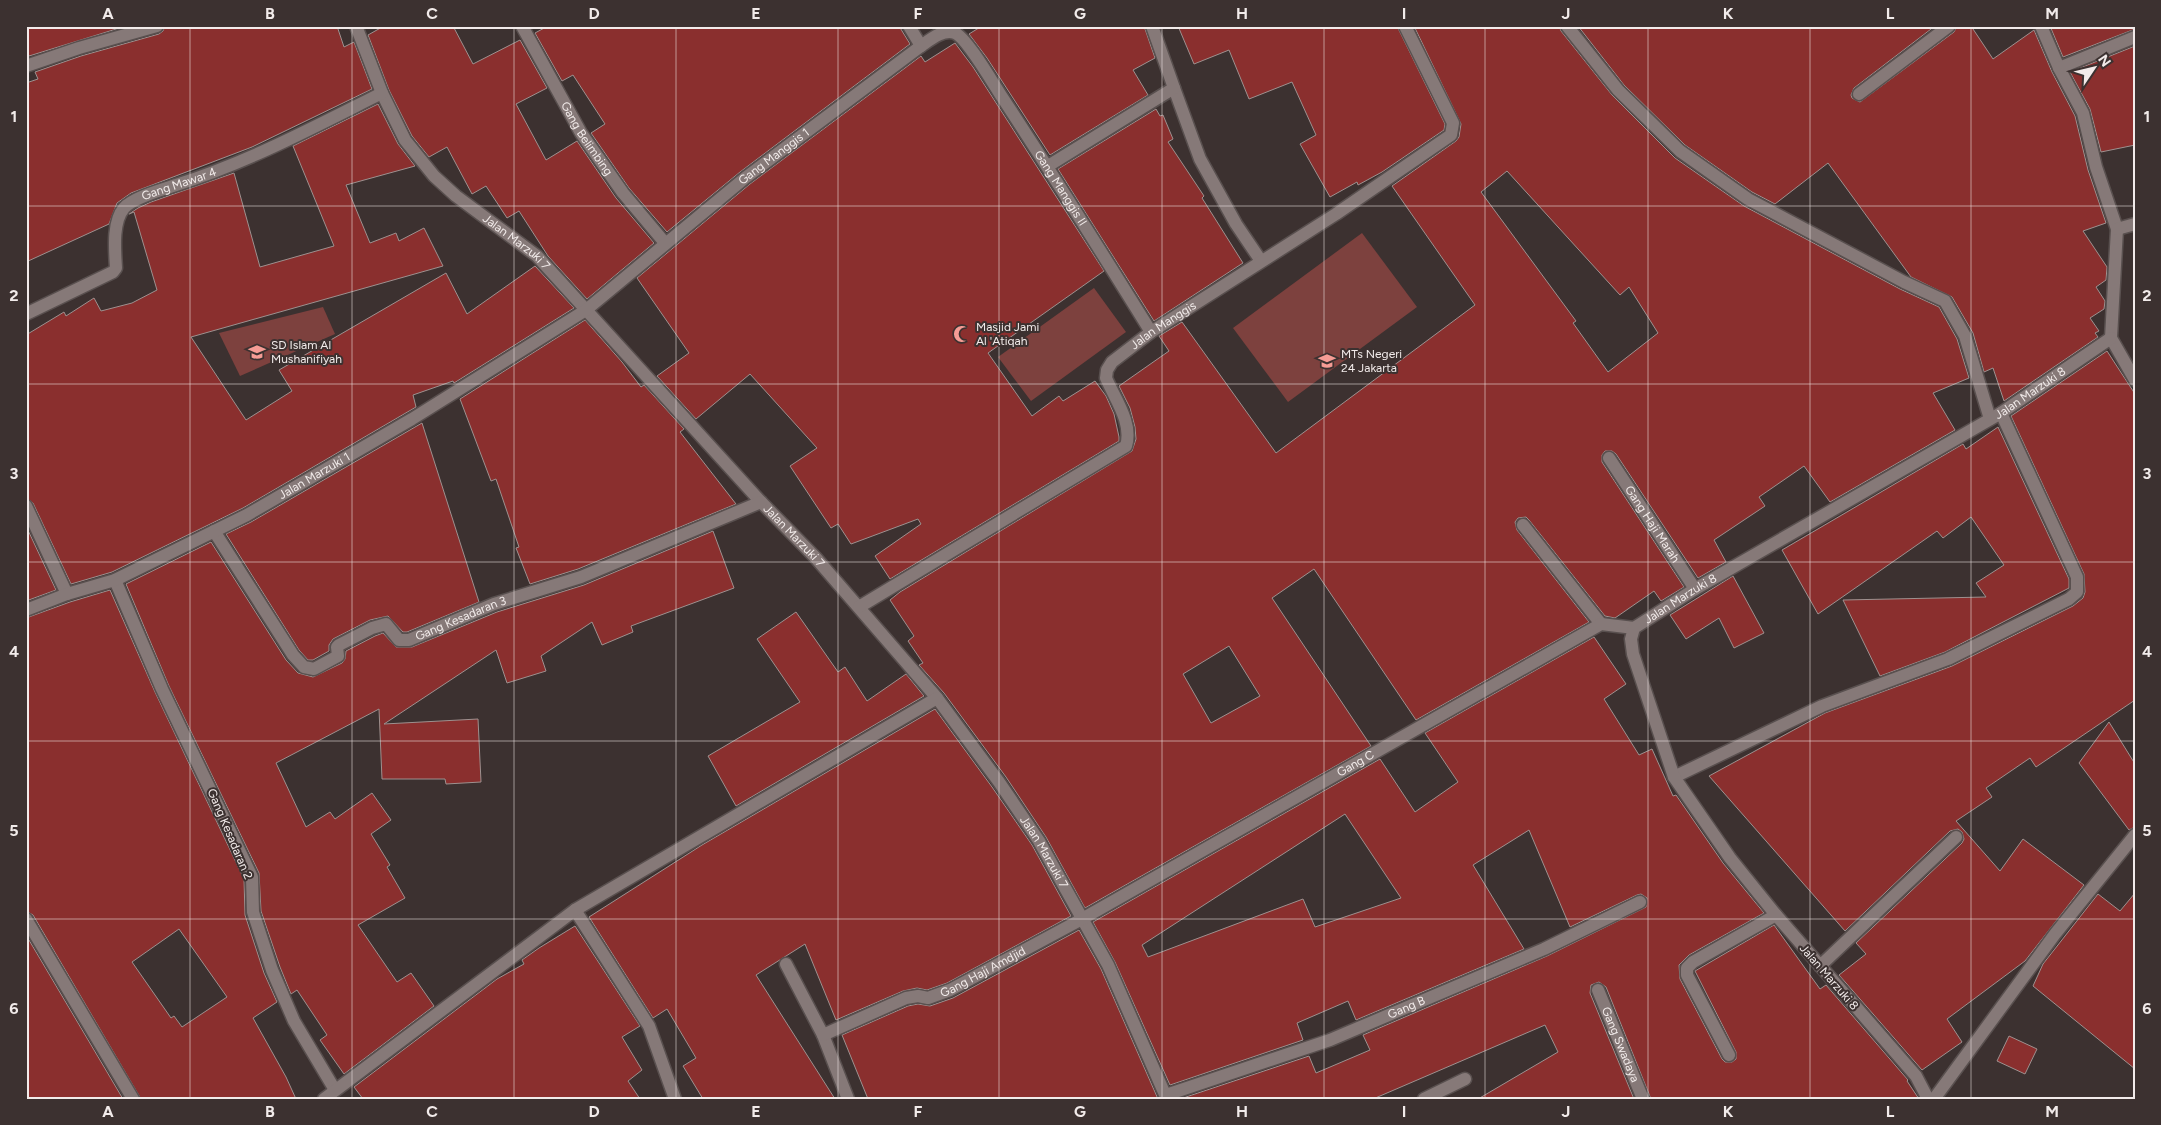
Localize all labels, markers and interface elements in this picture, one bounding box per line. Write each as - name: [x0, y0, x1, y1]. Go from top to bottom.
- text: A: [102, 4, 114, 23]
- text: B: [265, 4, 275, 23]
- text: C: [426, 4, 438, 23]
- text: D: [588, 4, 600, 23]
- text: E: [751, 4, 761, 23]
- text: F: [914, 4, 923, 23]
- text: G: [1074, 4, 1086, 23]
- text: H: [1236, 4, 1248, 23]
- text: I: [1402, 4, 1406, 23]
- text: J: [1562, 4, 1570, 23]
- text: K: [1723, 4, 1734, 23]
- text: L: [1886, 4, 1895, 23]
- text: M: [2045, 4, 2059, 23]
- north arrow: [2068, 42, 2118, 92]
- text: N: [2094, 52, 2114, 70]
- street label: Gang Belimbing: [558, 99, 616, 178]
- text: 1: [11, 107, 17, 126]
- text: 1: [2144, 107, 2150, 126]
- street label: Gang Manggis 1: [735, 125, 812, 188]
- street label: Gang Manggis II: [1031, 148, 1090, 228]
- street label: Gang Mawar 4: [140, 164, 219, 203]
- street label: Jalan Marzuki 7: [480, 211, 553, 273]
- text: 2: [9, 286, 19, 305]
- text: 2: [2142, 286, 2152, 305]
- street label: Jalan Manggis: [1128, 298, 1199, 352]
- place label: Masjid Jami Al 'Atiqah: [976, 320, 1039, 348]
- mosque icon: Masjid Jami Al 'Atiqah: [952, 324, 972, 344]
- place label: SD Islam Al Mushanifiyah: [271, 338, 342, 366]
- school or university icon: SD Islam Al Mushanifiyah: [247, 342, 267, 362]
- place label: MTs Negeri 24 Jakarta: [1341, 347, 1402, 375]
- school or university icon: MTs Negeri 24 Jakarta: [1317, 351, 1337, 371]
- street label: Jalan Marzuki 8: [1992, 364, 2068, 422]
- street label: Jalan Marzuki 1: [276, 450, 353, 502]
- text: 3: [10, 464, 19, 483]
- text: 3: [2143, 464, 2152, 483]
- street label: Gang Haji Marah: [1622, 483, 1683, 565]
- street label: Jalan Marzuki 7: [761, 502, 828, 570]
- street label: Jalan Marzuki 8: [1642, 571, 1719, 627]
- street label: Gang Kesadaran 3: [413, 594, 508, 644]
- text: 4: [9, 642, 19, 661]
- text: 4: [2142, 642, 2152, 661]
- street label: Gang C: [1334, 747, 1377, 780]
- street label: Gang Kesadaran 2: [205, 787, 255, 881]
- street label: Jalan Marzuki 7: [1017, 813, 1071, 891]
- text: 5: [9, 821, 19, 840]
- text: 5: [2142, 821, 2152, 840]
- street label: Jalan Marzuki 8: [1797, 941, 1861, 1013]
- street label: Gang Haji Amdjid: [938, 944, 1028, 1000]
- street label: Gang B: [1386, 993, 1427, 1022]
- text: 6: [9, 999, 19, 1018]
- text: 6: [2142, 999, 2152, 1018]
- street label: Gang Swadaya: [1599, 1005, 1642, 1084]
- text: A: [102, 1102, 114, 1121]
- text: B: [265, 1102, 275, 1121]
- text: C: [426, 1102, 438, 1121]
- text: D: [588, 1102, 600, 1121]
- text: E: [751, 1102, 761, 1121]
- text: F: [914, 1102, 923, 1121]
- text: G: [1074, 1102, 1086, 1121]
- text: H: [1236, 1102, 1248, 1121]
- text: I: [1402, 1102, 1406, 1121]
- text: J: [1562, 1102, 1570, 1121]
- text: K: [1723, 1102, 1734, 1121]
- text: L: [1886, 1102, 1895, 1121]
- text: M: [2045, 1102, 2059, 1121]

